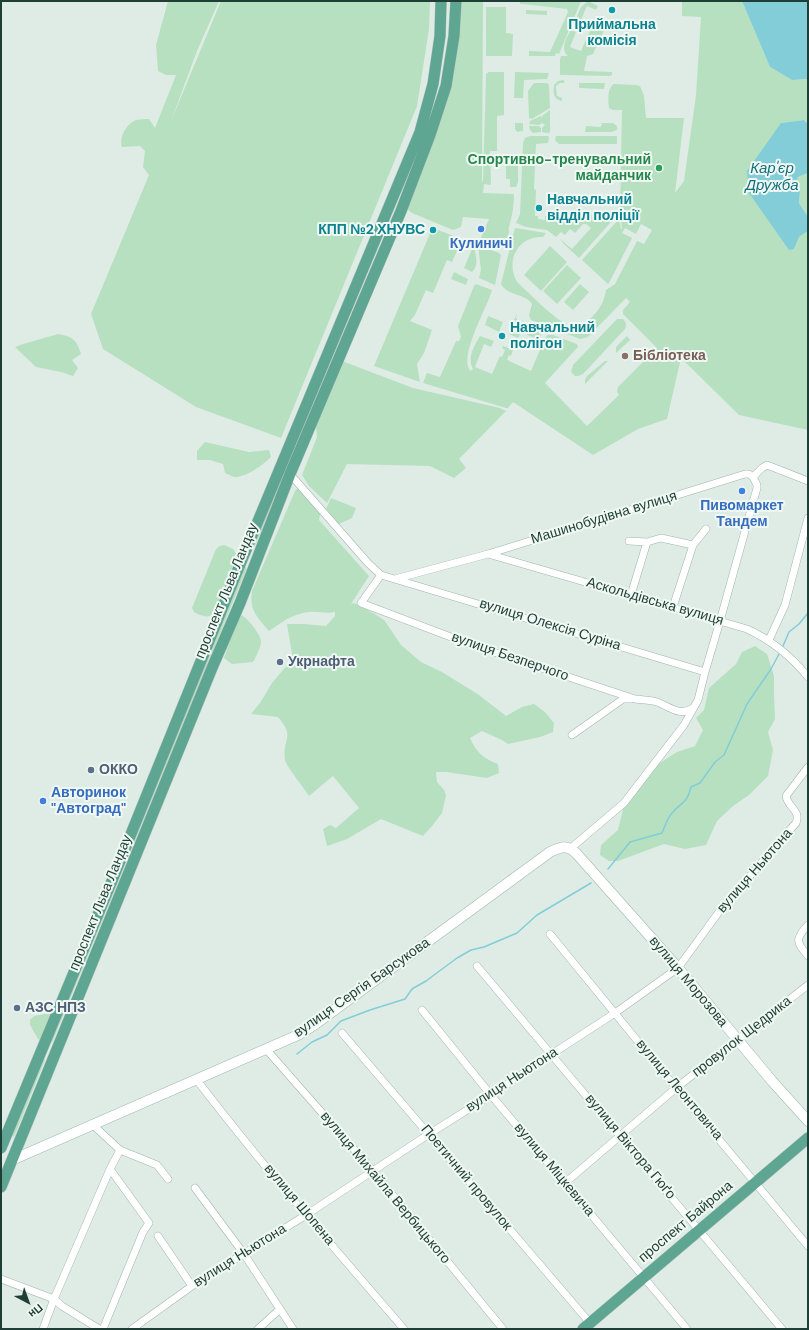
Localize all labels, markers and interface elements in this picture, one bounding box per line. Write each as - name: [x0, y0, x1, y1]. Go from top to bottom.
- marker: Приймальна комісія: [607, 5, 617, 15]
- place label: Приймальна комісія: [568, 17, 656, 50]
- place label: Спортивно-тренувальний майданчик: [468, 152, 651, 184]
- water label: Кар'єр Дружба: [745, 160, 799, 195]
- marker: Спортивно-тренувальний майданчик: [654, 163, 664, 173]
- place label: Навчальний відділ поліції: [547, 192, 639, 224]
- marker: Навчальний відділ поліції: [534, 203, 544, 213]
- place label: КПП №2 ХНУВС: [318, 222, 425, 238]
- marker: Кулиничі: [476, 224, 486, 234]
- marker: КПП №2 ХНУВС: [428, 225, 438, 235]
- place label: Кулиничі: [450, 236, 512, 252]
- place label: Навчальний полігон: [510, 320, 595, 352]
- marker: Навчальний полігон: [497, 331, 507, 341]
- place label: Бібліотека: [633, 348, 706, 364]
- marker: Бібліотека: [620, 351, 630, 361]
- marker: Пивомаркет Тандем: [737, 486, 747, 496]
- street label: Машинобудівна вулиця: [529, 488, 679, 548]
- place label: Пивомаркет Тандем: [700, 498, 784, 530]
- street label: проспект Льва Ландау: [192, 521, 262, 661]
- street label: Аскольдівська вулиця: [585, 574, 725, 630]
- street label: вулиця Олексія Суріна: [477, 595, 623, 655]
- street label: вулиця Безперчого: [449, 629, 571, 685]
- place label: Укрнафта: [288, 654, 355, 670]
- marker: Укрнафта: [275, 657, 285, 667]
- place label: ОККО: [99, 762, 138, 778]
- marker: ОККО: [86, 765, 96, 775]
- place label: Авторинок "Автоград": [51, 785, 126, 818]
- marker: Авторинок "Автоград": [38, 796, 48, 806]
- street label: вулиця Ньютона: [714, 825, 796, 917]
- street label: проспект Льва Ландау: [66, 833, 136, 973]
- street label: вулиця Морозова: [645, 933, 731, 1031]
- street label: вулиця Сергія Барсукова: [291, 935, 433, 1041]
- street label: провулок Щедрика: [689, 993, 795, 1081]
- place label: АЗС НПЗ: [25, 1000, 86, 1016]
- marker: АЗС НПЗ: [12, 1003, 22, 1013]
- street label: вулиця Леонтовича: [632, 1036, 726, 1144]
- street label: вулиця Ньютона: [463, 1044, 561, 1116]
- street label: вулиця Віктора Гюґо: [581, 1091, 679, 1203]
- street label: вулиця Михайла Вербицького: [316, 1109, 454, 1267]
- street label: вулиця Міцкевича: [510, 1120, 598, 1220]
- street label: Поетичний провулок: [417, 1122, 515, 1234]
- street label: вулиця Шопена: [260, 1161, 338, 1249]
- street label: проспект Байрона: [635, 1178, 737, 1266]
- street label: вулиця Ньютона: [190, 1221, 290, 1291]
- north arrow: [8, 1282, 48, 1322]
- text: Пн: [26, 1301, 46, 1321]

